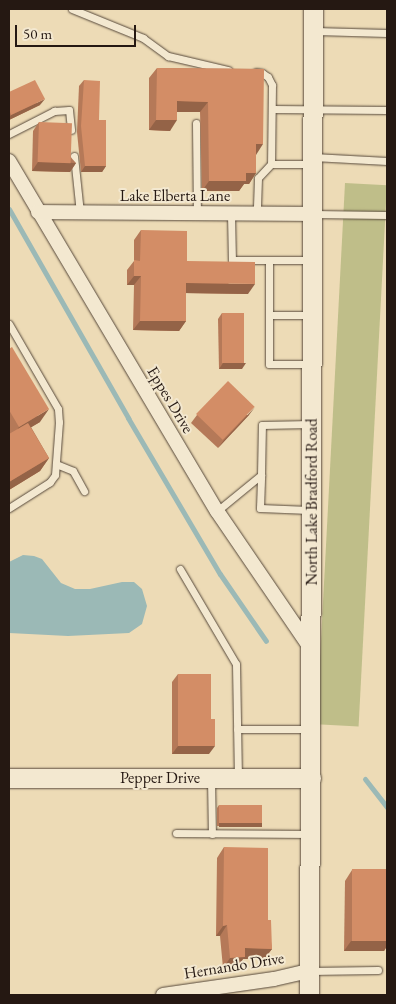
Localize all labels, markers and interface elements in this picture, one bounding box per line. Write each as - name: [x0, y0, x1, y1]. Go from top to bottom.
- scale bar: [18, 15, 139, 47]
- text: 50 m: [23, 24, 52, 43]
- street label: Lake Elberta Lane: [120, 186, 230, 206]
- street label: Eppes Drive: [143, 363, 197, 437]
- street label: North Lake Bradford Road: [302, 418, 322, 586]
- street label: Pepper Drive: [120, 768, 200, 788]
- street label: Hernando Drive: [183, 949, 285, 983]

